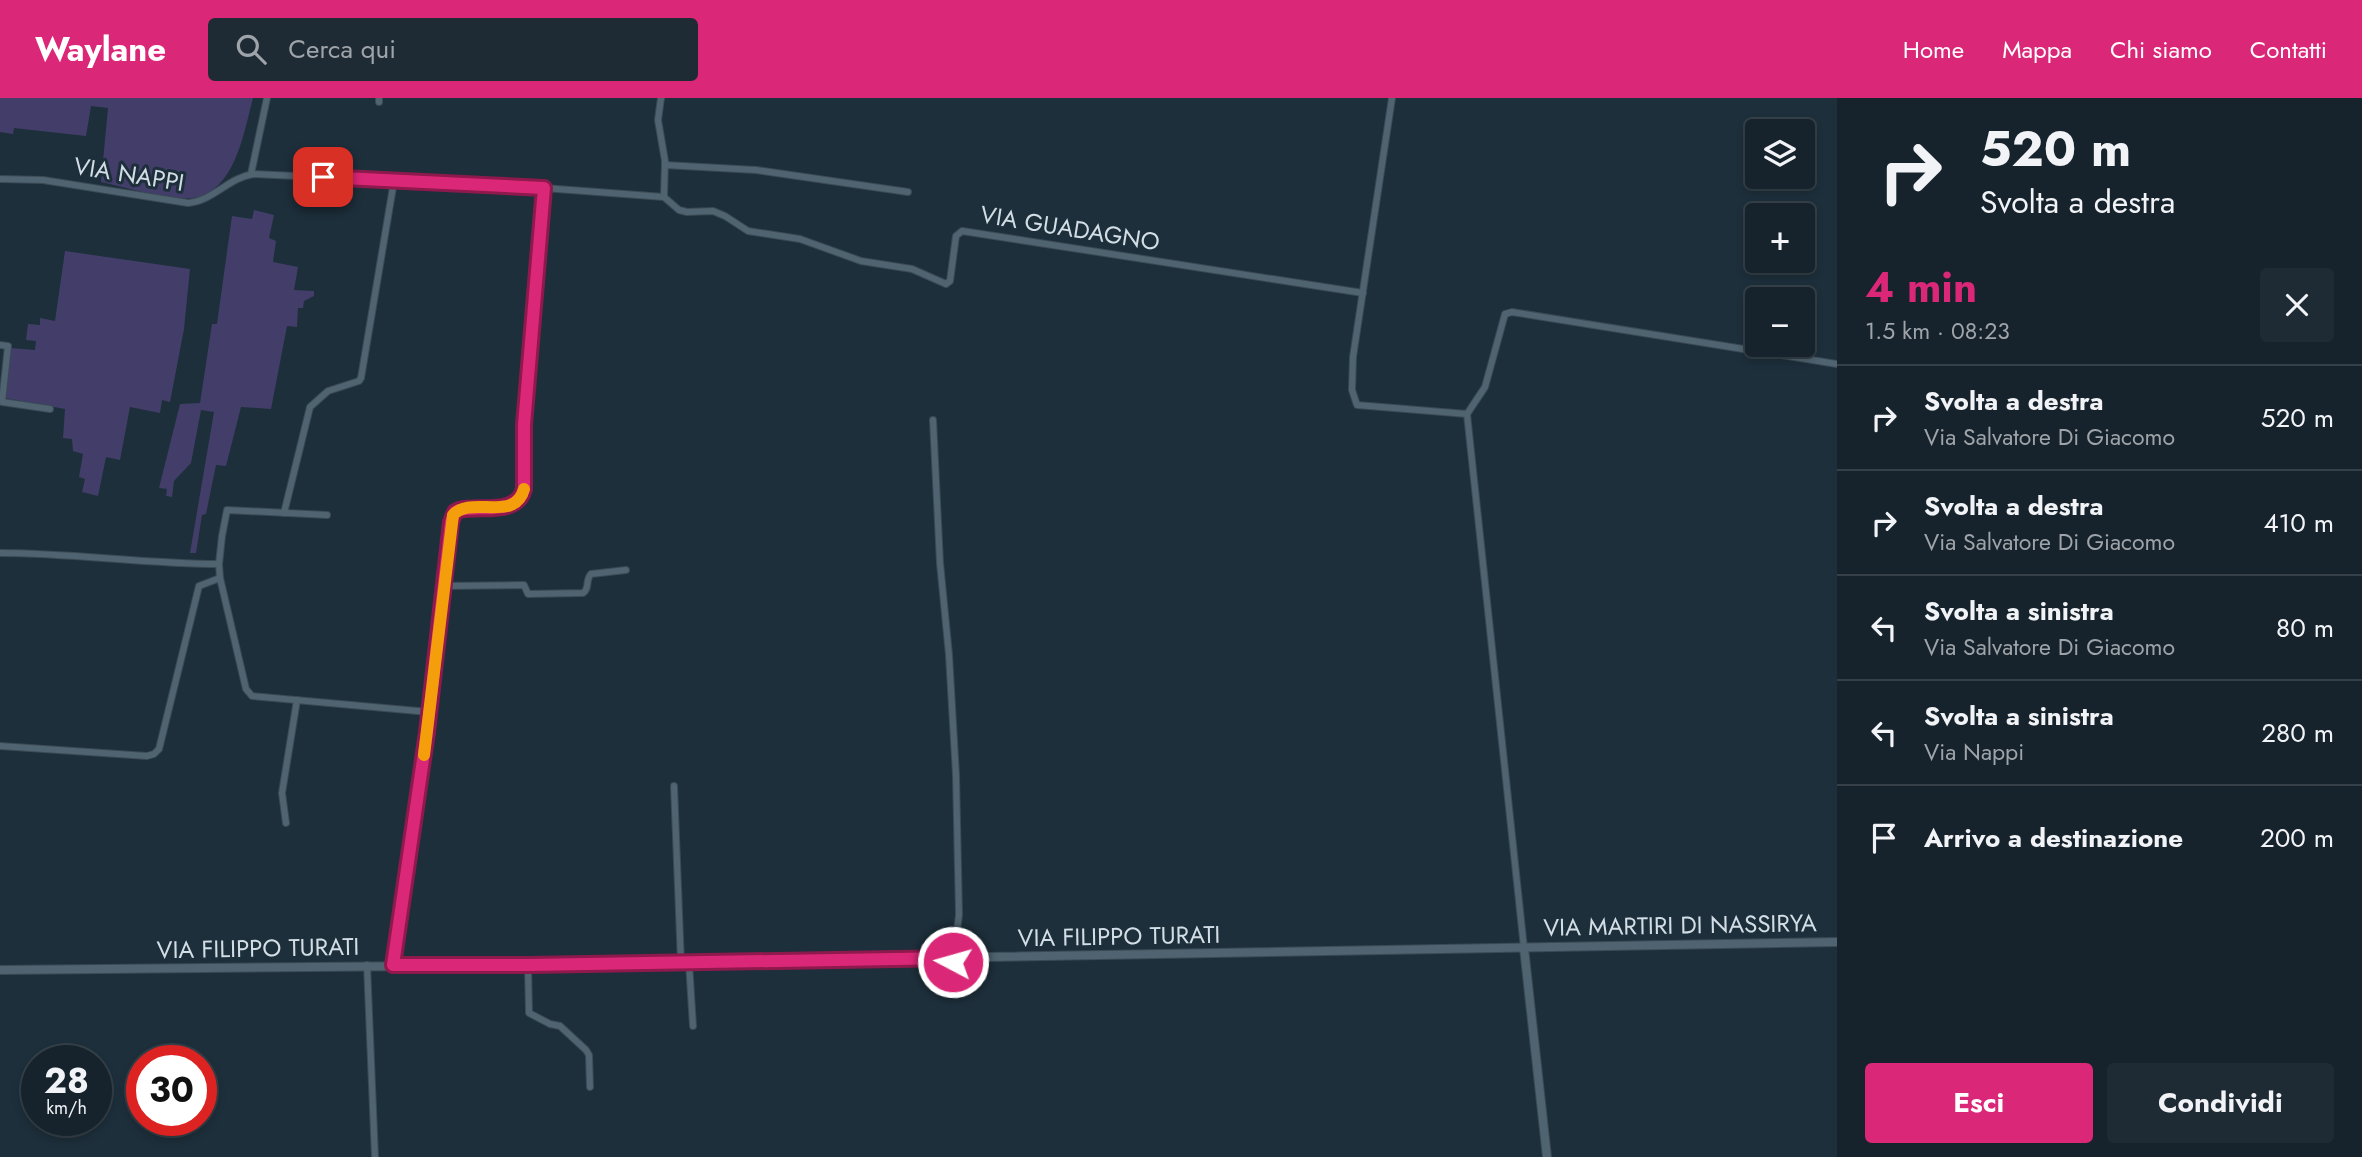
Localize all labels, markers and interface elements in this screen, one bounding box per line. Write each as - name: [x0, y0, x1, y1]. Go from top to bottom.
- search box: [208, 18, 698, 81]
- text: Waylane: [35, 26, 166, 73]
- icon: search: [232, 30, 270, 68]
- text: Cerca qui: [288, 30, 396, 68]
- text: Home: [1903, 32, 1964, 67]
- text: Mappa: [2002, 32, 2072, 67]
- text: Chi siamo: [2110, 32, 2212, 67]
- text: Contatti: [2250, 32, 2327, 67]
- text: 520 m: [1980, 114, 2131, 184]
- map controls: [1745, 119, 1815, 357]
- button: layers: [1745, 119, 1815, 189]
- icon: right: [1865, 126, 1956, 217]
- pin: [293, 147, 353, 207]
- street label: VIA NAPPI: [71, 148, 187, 200]
- icon: arrive: [304, 158, 342, 196]
- text: Svolta a destra: [1980, 179, 2175, 225]
- street label: VIA GUADAGNO: [978, 197, 1162, 259]
- button: +: [1745, 203, 1815, 273]
- text: 4 min: [1865, 257, 1977, 318]
- button: close: [2260, 268, 2334, 342]
- button: −: [1745, 287, 1815, 357]
- text: 1.5 km · 08:23: [1865, 314, 2010, 348]
- text: Svolta a destra: [1924, 382, 2104, 420]
- icon: right: [1865, 399, 1903, 437]
- text: 520 m: [2261, 399, 2334, 437]
- text: Via Salvatore Di Giacomo: [1924, 420, 2175, 454]
- text: Svolta a destra: [1924, 487, 2104, 525]
- icon: right: [1865, 504, 1903, 542]
- text: 410 m: [2263, 504, 2334, 542]
- text: Via Salvatore Di Giacomo: [1924, 525, 2175, 559]
- text: Svolta a sinistra: [1924, 592, 2114, 630]
- icon: left: [1865, 609, 1903, 647]
- text: 80 m: [2276, 609, 2334, 647]
- text: Via Salvatore Di Giacomo: [1924, 630, 2175, 664]
- text: Svolta a sinistra: [1924, 697, 2114, 735]
- icon: left: [1865, 714, 1903, 752]
- text: 280 m: [2261, 714, 2334, 752]
- text: Via Nappi: [1924, 735, 2024, 769]
- icon: arrive: [1865, 819, 1903, 857]
- text: Arrivo a destinazione: [1924, 819, 2183, 857]
- text: 200 m: [2260, 819, 2334, 857]
- street label: VIA MARTIRI DI NASSIRYA: [1543, 905, 1817, 945]
- street label: VIA FILIPPO TURATI: [1017, 917, 1221, 955]
- position arrow: [916, 925, 990, 999]
- street label: VIA FILIPPO TURATI: [156, 929, 360, 967]
- speed limit sign: 30: [126, 1045, 217, 1136]
- text: 28: [44, 1056, 89, 1106]
- button: Esci: [1865, 1063, 2093, 1143]
- button: Condividi: [2107, 1063, 2334, 1143]
- text: km/h: [46, 1095, 87, 1121]

